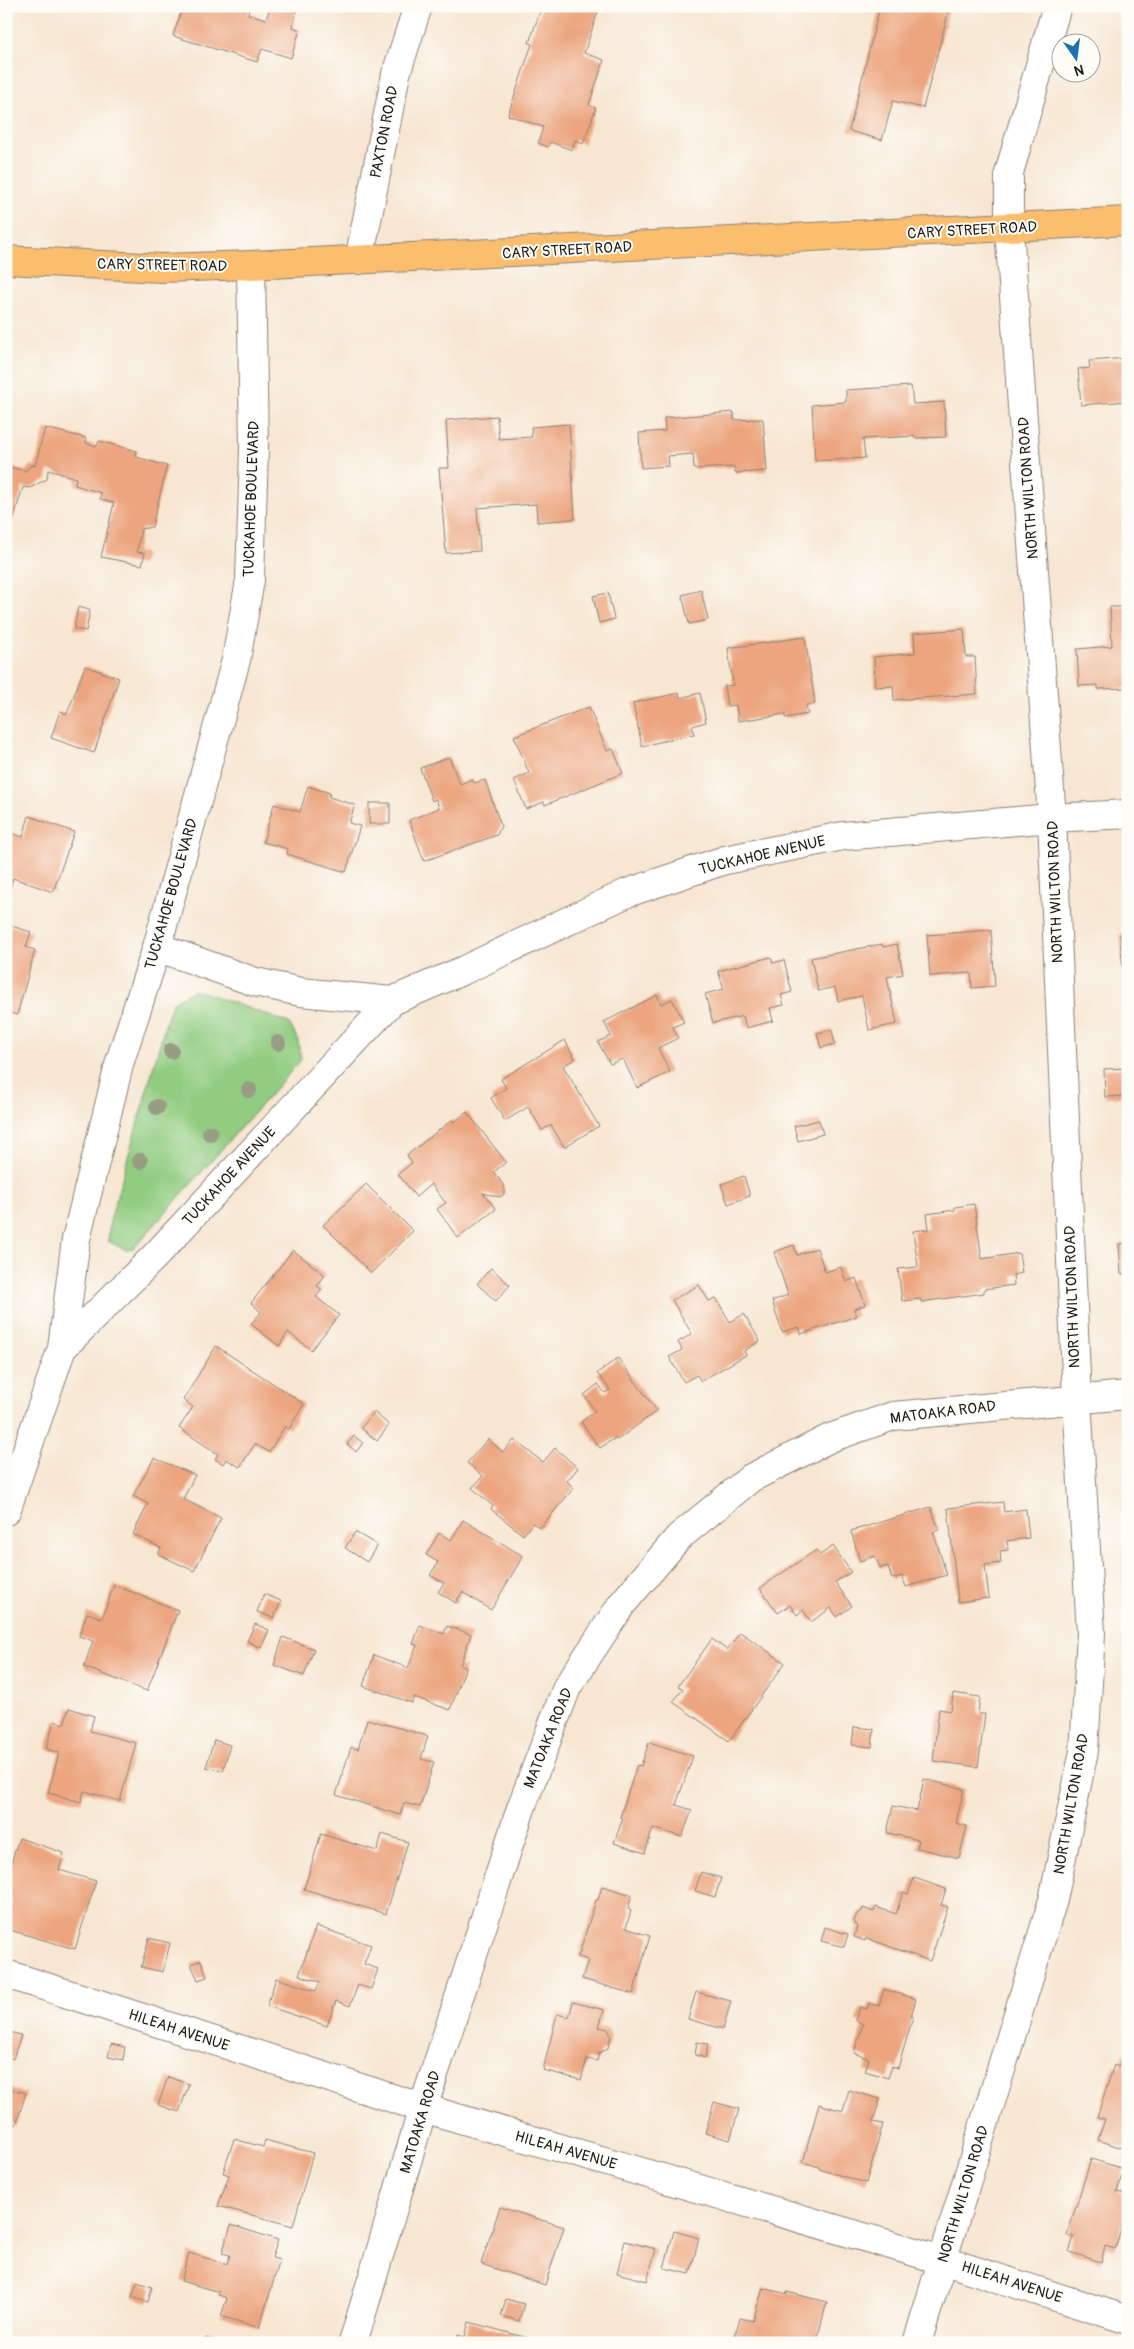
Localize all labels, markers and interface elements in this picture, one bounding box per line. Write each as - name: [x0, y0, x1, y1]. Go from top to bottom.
- north arrow: [1052, 32, 1102, 82]
- text: N: [1072, 61, 1086, 80]
- street label: PAXTON ROAD: [366, 84, 403, 180]
- street label: CARY STREET ROAD: [907, 218, 1037, 243]
- street label: CARY STREET ROAD: [502, 238, 632, 263]
- street label: CARY STREET ROAD: [97, 255, 227, 276]
- street label: NORTH WILTON ROAD: [1014, 416, 1043, 560]
- street label: TUCKAHOE BOULEVARD: [239, 421, 264, 577]
- street label: TUCKAHOE BOULEVARD: [141, 816, 202, 972]
- street label: NORTH WILTON ROAD: [1044, 821, 1067, 963]
- street label: TUCKAHOE AVENUE: [697, 832, 827, 879]
- street label: TUCKAHOE AVENUE: [178, 1123, 280, 1230]
- street label: NORTH WILTON ROAD: [1061, 1226, 1084, 1368]
- street label: MATOAKA ROAD: [889, 1397, 997, 1428]
- street label: MATOAKA ROAD: [520, 1685, 577, 1791]
- street label: NORTH WILTON ROAD: [1050, 1732, 1093, 1876]
- street label: HILEAH AVENUE: [126, 2005, 232, 2056]
- street label: MATOAKA ROAD: [396, 2069, 445, 2176]
- street label: NORTH WILTON ROAD: [934, 2123, 993, 2265]
- street label: HILEAH AVENUE: [513, 2127, 619, 2174]
- street label: HILEAH AVENUE: [959, 2257, 1065, 2308]

